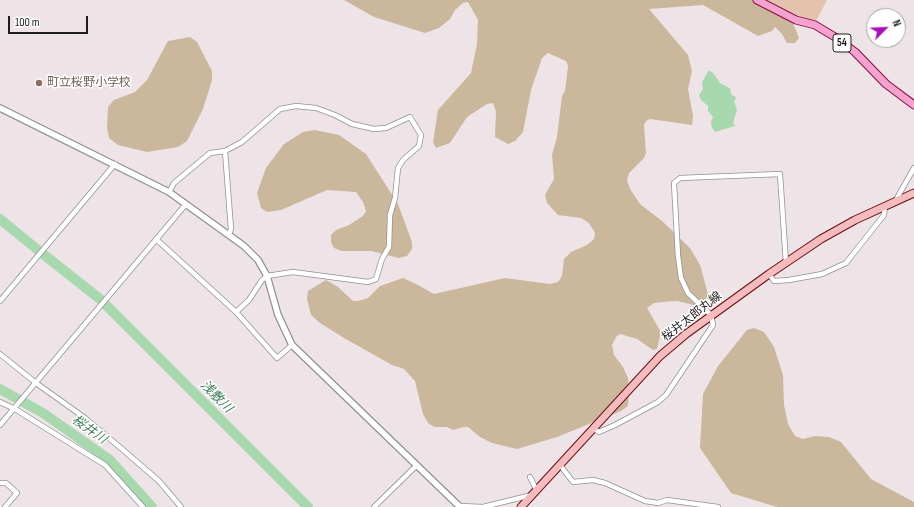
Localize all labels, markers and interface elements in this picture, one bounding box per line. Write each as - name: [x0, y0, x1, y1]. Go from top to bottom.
- scale bar: [10, 8, 90, 34]
- north arrow: [866, 8, 906, 48]
- text: 100 m: [15, 15, 40, 30]
- text: N: [889, 18, 904, 29]
- road number: 54: [833, 34, 851, 52]
- place label: 町立桜野小学校: [47, 76, 131, 90]
- marker: 町立桜野小学校: [34, 78, 44, 88]
- street label: 桜井太郎丸線: [659, 289, 725, 345]
- water label: 浅敷川: [197, 378, 235, 416]
- water label: 桜井川: [69, 412, 109, 448]

